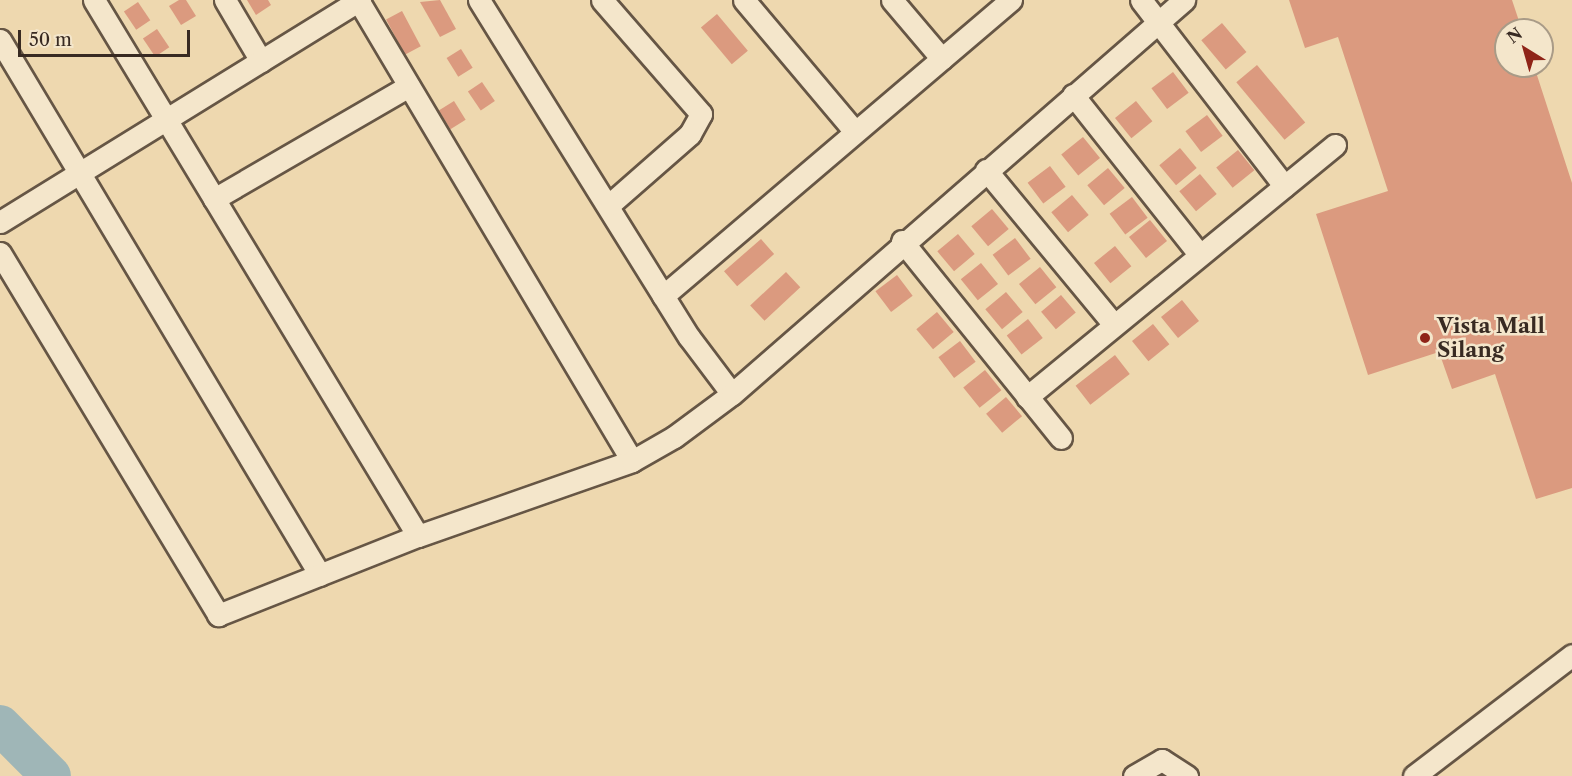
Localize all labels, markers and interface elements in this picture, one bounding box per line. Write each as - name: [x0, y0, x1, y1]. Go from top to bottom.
- scale bar: [21, 18, 194, 56]
- north arrow: [1494, 18, 1554, 78]
- text: N: [1503, 23, 1526, 47]
- text: 50 m: [29, 29, 72, 51]
- place label: Vista Mall Silang: [1437, 313, 1545, 363]
- marker: Vista Mall Silang: [1418, 331, 1432, 345]

